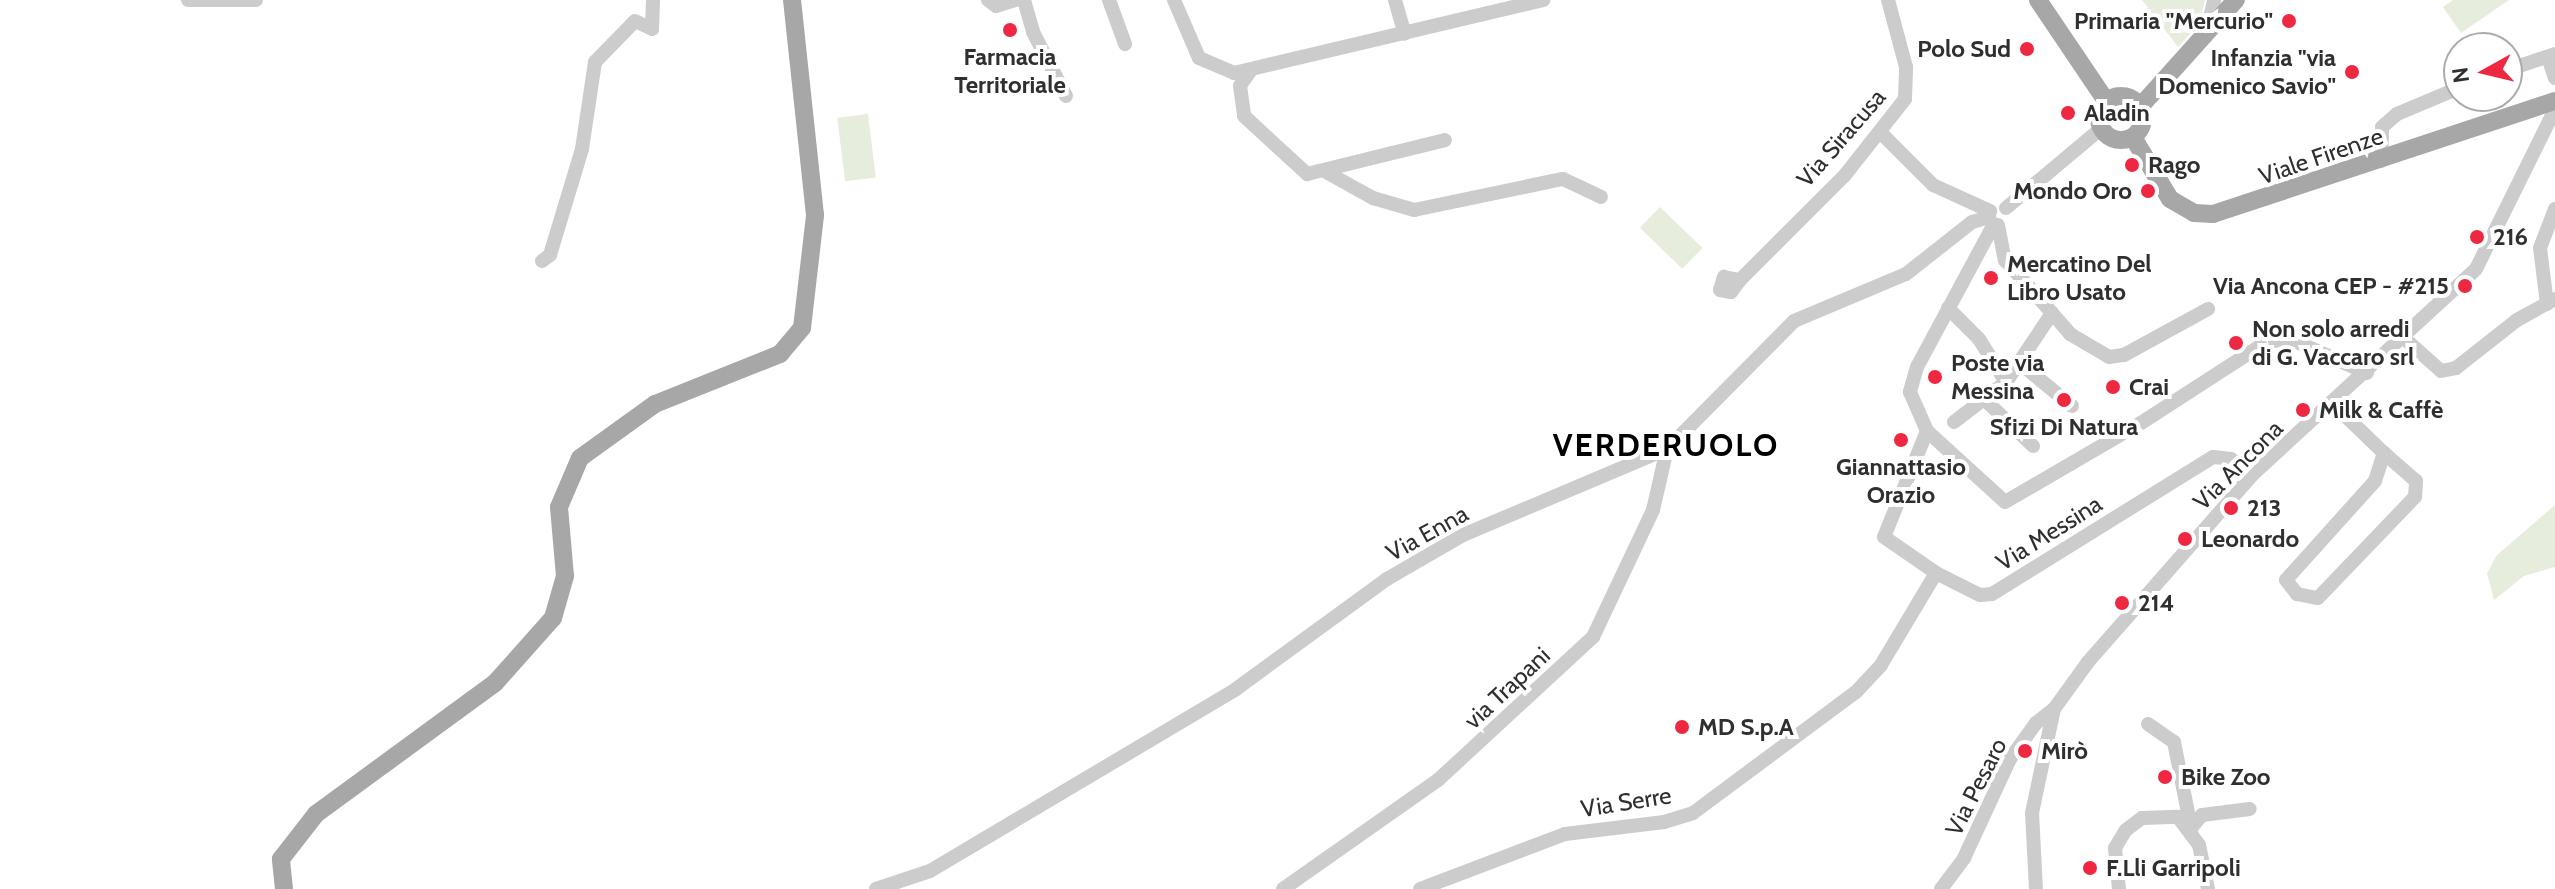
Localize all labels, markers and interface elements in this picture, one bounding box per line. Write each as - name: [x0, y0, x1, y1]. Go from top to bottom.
- place label: Primaria "Mercurio": [2074, 7, 2273, 35]
- marker: Primaria "Mercurio": [2280, 12, 2298, 30]
- marker: Farmacia Territoriale: [1001, 21, 1019, 39]
- north arrow: [2443, 32, 2523, 112]
- place label: Polo Sud: [1917, 35, 2011, 63]
- marker: Polo Sud: [2018, 40, 2036, 58]
- place label: Farmacia Territoriale: [954, 43, 1066, 99]
- place label: Infanzia "via Domenico Savio": [2158, 44, 2336, 100]
- marker: Infanzia "via Domenico Savio": [2343, 63, 2361, 81]
- text: N: [2446, 66, 2475, 85]
- street label: Via Siracusa: [1791, 83, 1891, 193]
- place label: Aladin: [2084, 99, 2150, 127]
- marker: Aladin: [2059, 104, 2077, 122]
- street label: Viale Firenze: [2255, 121, 2387, 191]
- place label: Rago: [2148, 151, 2200, 179]
- marker: Rago: [2123, 156, 2141, 174]
- place label: Mondo Oro: [2013, 177, 2132, 205]
- marker: Mondo Oro: [2139, 182, 2157, 200]
- place label: 216: [2493, 223, 2528, 251]
- marker: 216: [2468, 228, 2486, 246]
- place label: Mercatino Del Libro Usato: [2007, 250, 2152, 306]
- marker: Mercatino Del Libro Usato: [1982, 269, 2000, 287]
- place label: Via Ancona CEP - #215: [2213, 272, 2449, 300]
- marker: Via Ancona CEP - #215: [2456, 277, 2474, 295]
- place label: Non solo arredi di G. Vaccaro srl: [2252, 315, 2414, 371]
- marker: Non solo arredi di G. Vaccaro srl: [2227, 334, 2245, 352]
- place label: Poste via Messina: [1951, 349, 2044, 405]
- marker: Poste via Messina: [1926, 368, 1944, 386]
- place label: Crai: [2129, 373, 2169, 401]
- marker: Crai: [2104, 378, 2122, 396]
- marker: Sfizi Di Natura: [2055, 391, 2073, 409]
- place label: Milk & Caffè: [2319, 396, 2443, 424]
- marker: Milk & Caffè: [2294, 401, 2312, 419]
- place label: Sfizi Di Natura: [1990, 413, 2138, 441]
- street label: Via Ancona: [2187, 414, 2289, 516]
- district label: VERDERUOLO: [1553, 426, 1779, 464]
- marker: Giannattasio Orazio: [1892, 431, 1910, 449]
- place label: Giannattasio Orazio: [1836, 453, 1966, 509]
- street label: Via Messina: [1991, 489, 2107, 577]
- place label: 213: [2247, 494, 2281, 522]
- street label: Via Enna: [1381, 499, 1473, 567]
- marker: 213: [2222, 499, 2240, 517]
- place label: Leonardo: [2201, 525, 2299, 553]
- marker: Leonardo: [2176, 530, 2194, 548]
- place label: 214: [2138, 589, 2174, 617]
- marker: 214: [2113, 594, 2131, 612]
- street label: via Trapani: [1458, 641, 1556, 735]
- place label: MD S.p.A: [1698, 713, 1794, 741]
- marker: MD S.p.A: [1673, 718, 1691, 736]
- street label: Via Pesaro: [1939, 734, 2013, 840]
- place label: Mirò: [2041, 737, 2088, 765]
- marker: Mirò: [2016, 742, 2034, 760]
- place label: Bike Zoo: [2181, 763, 2270, 791]
- marker: Bike Zoo: [2156, 768, 2174, 786]
- street label: Via Serre: [1579, 781, 1673, 823]
- place label: F.Lli Garripoli: [2106, 854, 2241, 882]
- marker: F.Lli Garripoli: [2081, 859, 2099, 877]

